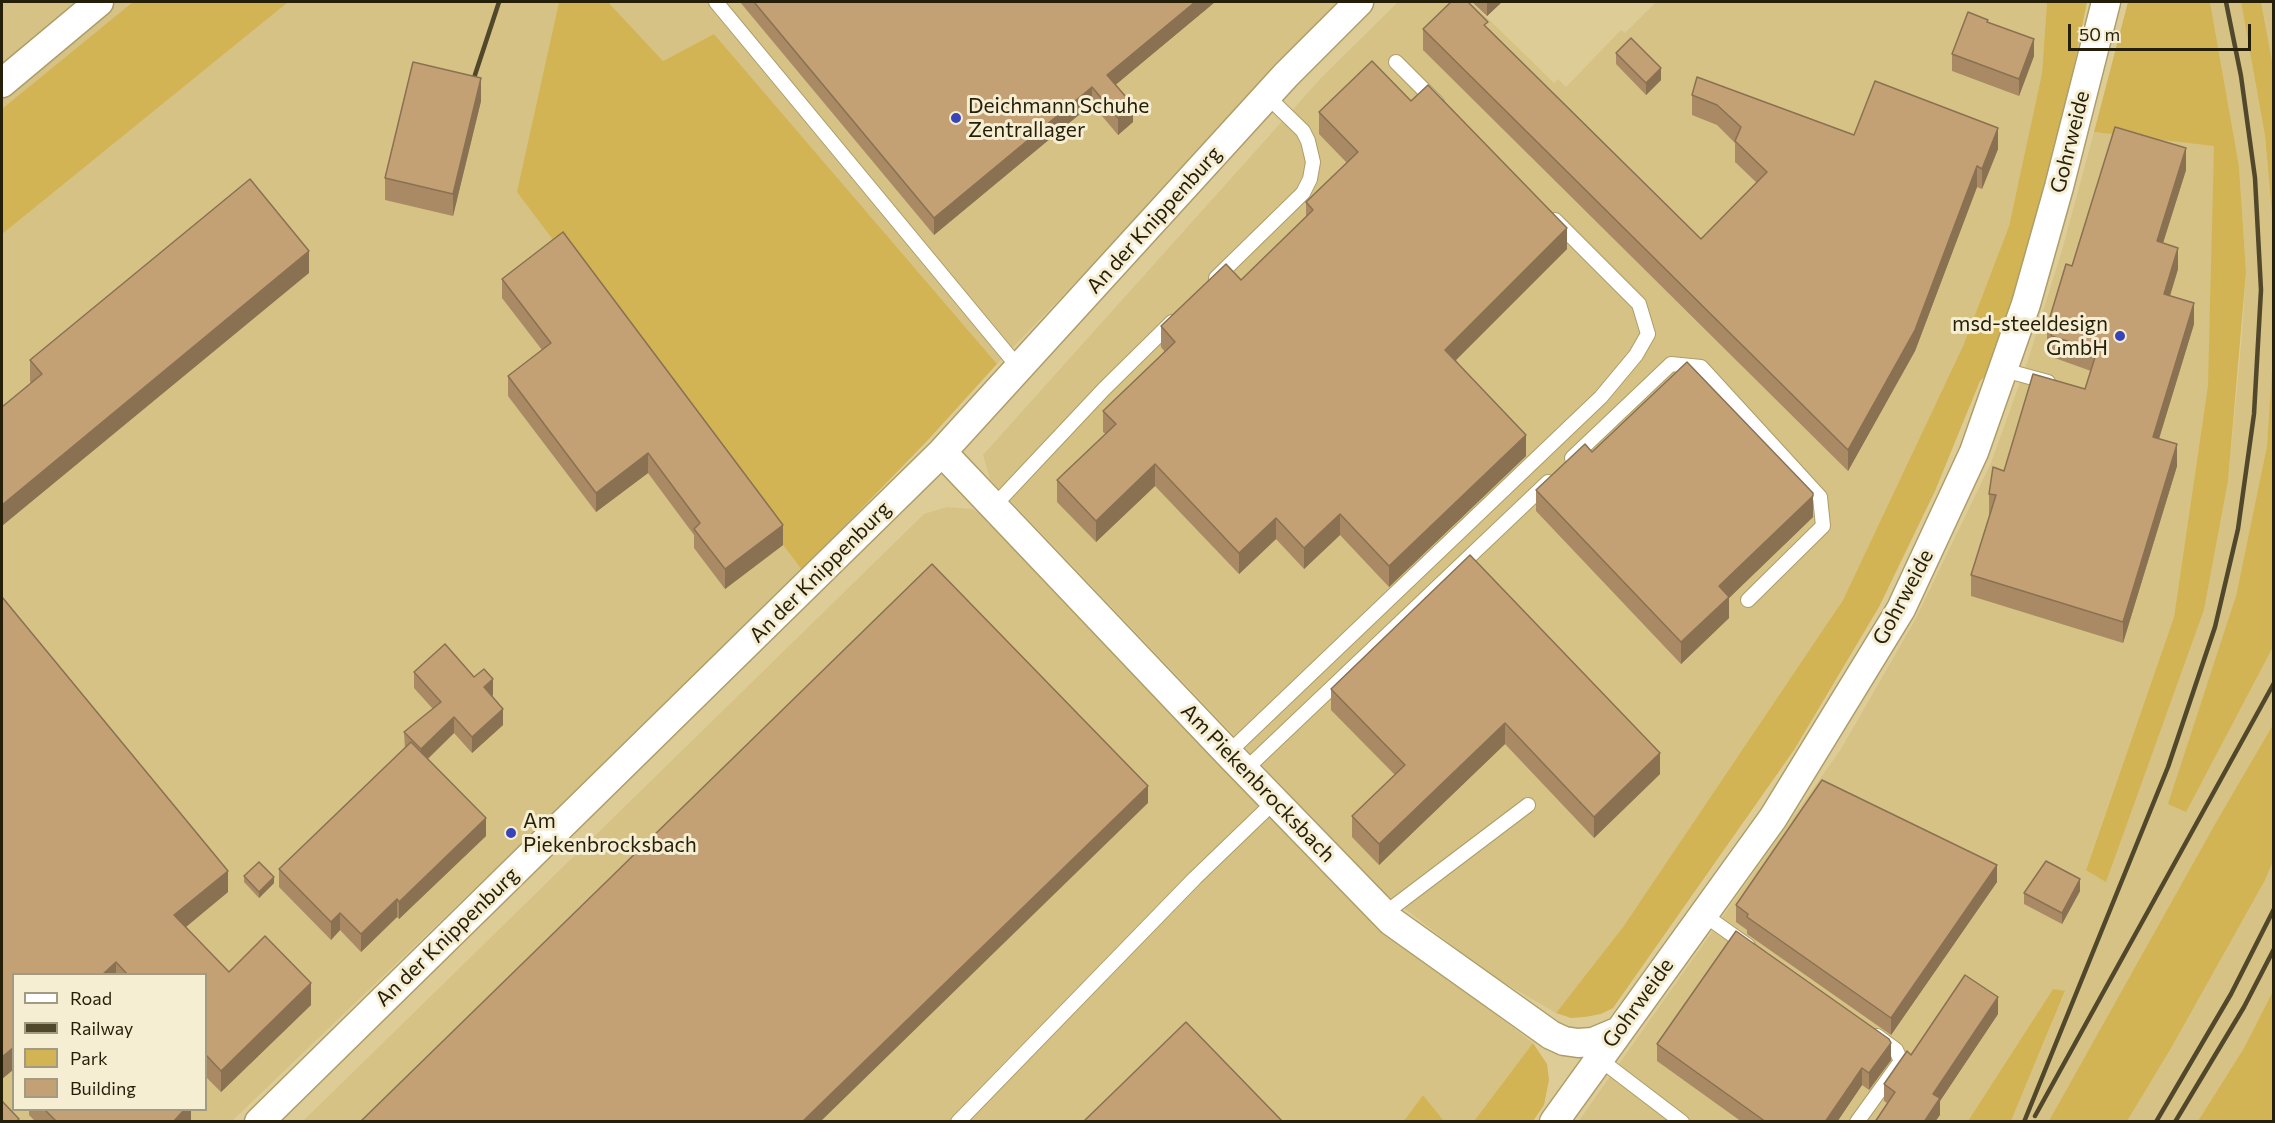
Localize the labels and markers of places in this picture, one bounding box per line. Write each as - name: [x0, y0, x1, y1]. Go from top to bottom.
- place label: Deichmann Schuhe Zentrallager: [968, 93, 1149, 143]
- marker: Deichmann Schuhe Zentrallager: [949, 111, 963, 125]
- place label: msd-steeldesign GmbH: [1952, 311, 2108, 361]
- marker: msd-steeldesign GmbH: [2113, 329, 2127, 343]
- place label: Am Piekenbrocksbach: [523, 808, 697, 858]
- marker: Am Piekenbrocksbach: [504, 826, 518, 840]

